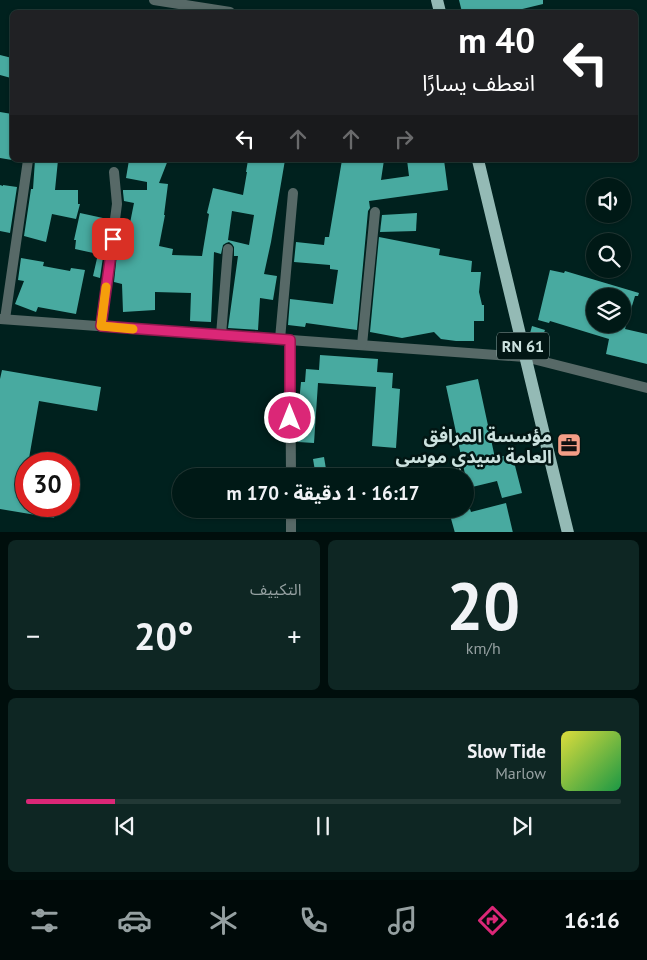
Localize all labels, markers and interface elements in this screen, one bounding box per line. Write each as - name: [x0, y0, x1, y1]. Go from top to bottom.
- text: 40 m: [458, 17, 535, 63]
- icon: left: [553, 30, 618, 95]
- text: انعطف يسارًا: [422, 69, 535, 97]
- icon: left: [231, 125, 259, 153]
- icon: ahead: [284, 125, 312, 153]
- icon: ahead: [337, 125, 365, 153]
- icon: right: [390, 125, 418, 153]
- map controls: [586, 178, 631, 333]
- button: sound: [586, 178, 631, 223]
- pin: [92, 218, 134, 260]
- icon: arrive: [99, 225, 127, 253]
- button: search: [586, 233, 631, 278]
- button: layers: [586, 288, 631, 333]
- road number: RN 61: [497, 332, 549, 360]
- position arrow: [263, 391, 315, 443]
- place label: مؤسسة المرافق العامة سيدي موسى: [396, 424, 552, 471]
- office icon: مؤسسة المرافق العامة سيدي موسى: [556, 432, 582, 458]
- speed limit sign: 30: [15, 452, 80, 517]
- text: 16:17 · 1 دقيقة · 170 m: [227, 481, 419, 505]
- text: 20: [446, 563, 520, 647]
- text: التكييف: [250, 579, 302, 599]
- text: 20°: [134, 611, 194, 660]
- text: −: [26, 617, 40, 654]
- text: +: [287, 617, 301, 654]
- text: km/h: [466, 638, 501, 658]
- text: Slow Tide: [467, 739, 546, 763]
- text: Marlow: [495, 763, 546, 783]
- icon: previous: [111, 812, 139, 840]
- icon: pause: [309, 812, 337, 840]
- icon: next: [508, 812, 536, 840]
- icon: filters: [27, 903, 62, 938]
- icon: car: [117, 903, 152, 938]
- icon: climate: [206, 903, 241, 938]
- icon: phone: [296, 903, 331, 938]
- icon: music: [385, 903, 420, 938]
- icon: directions: [475, 903, 510, 938]
- text: 16:16: [564, 906, 620, 934]

